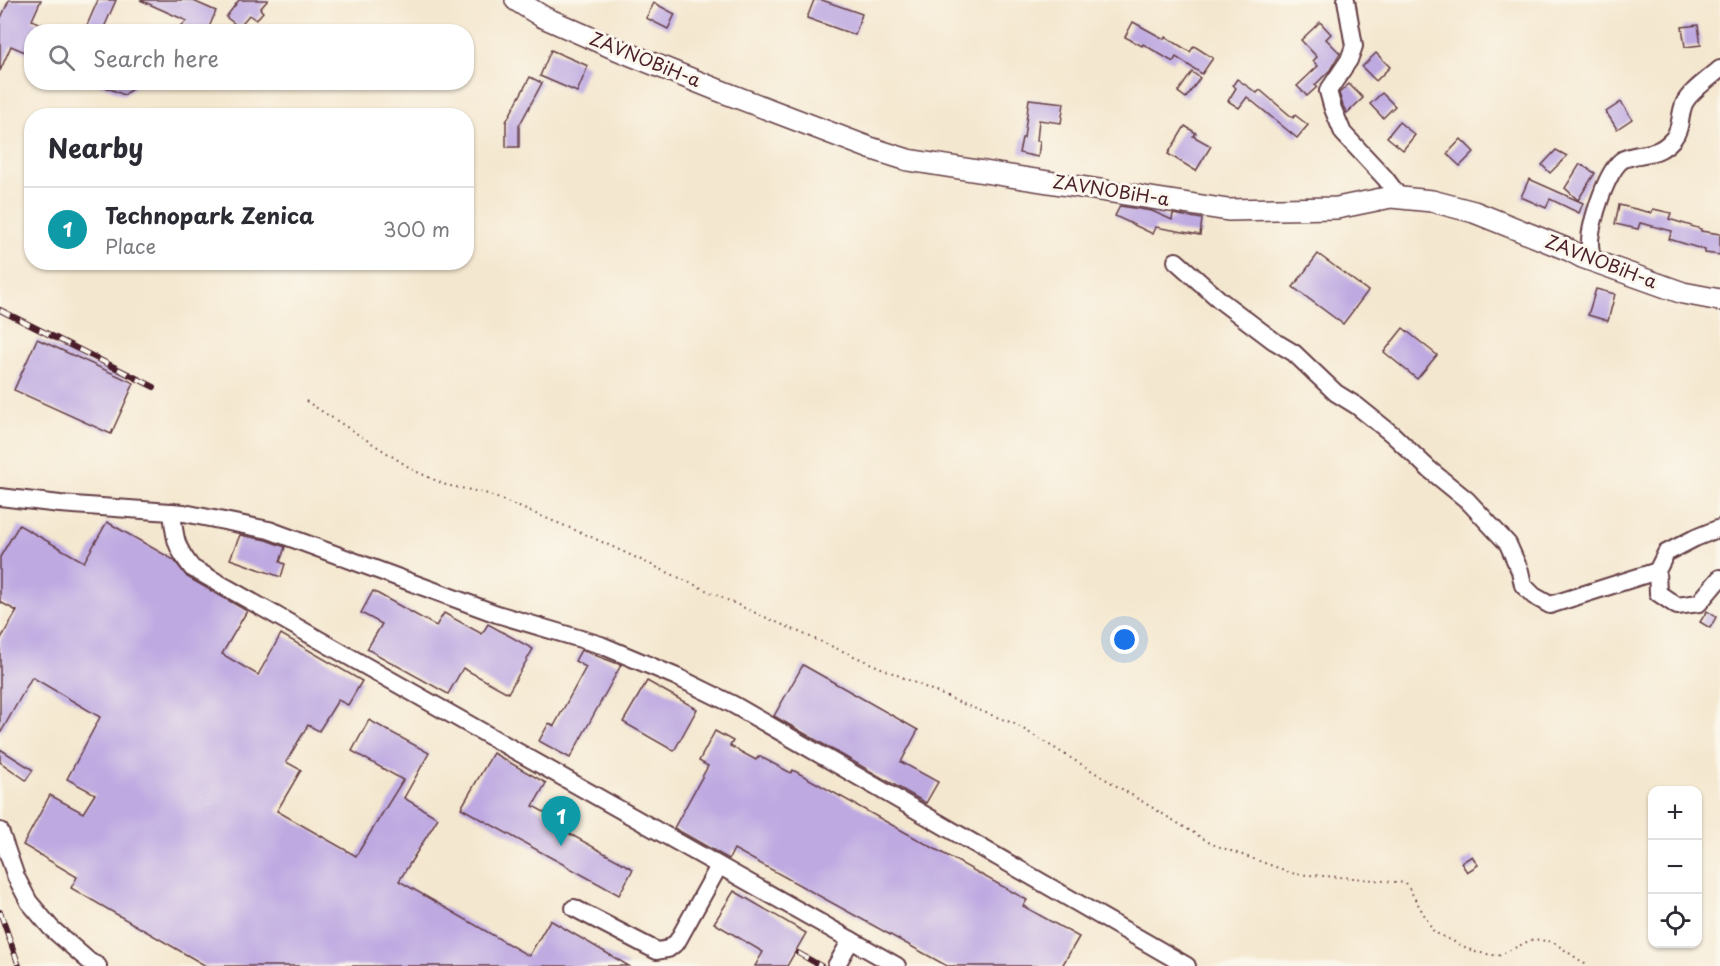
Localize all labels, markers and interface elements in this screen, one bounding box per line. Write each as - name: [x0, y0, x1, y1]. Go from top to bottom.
- search box: [24, 24, 474, 90]
- street label: ZAVNOBiH-a: [586, 24, 706, 93]
- icon: search: [45, 41, 78, 74]
- text: Search here: [93, 41, 219, 74]
- text: Nearby: [48, 128, 143, 167]
- street label: ZAVNOBiH-a: [1051, 167, 1172, 212]
- text: Technopark Zenica: [105, 198, 314, 231]
- text: 1: [63, 214, 72, 244]
- text: 300 m: [383, 214, 450, 244]
- street label: ZAVNOBiH-a: [1542, 227, 1662, 295]
- text: Place: [105, 231, 156, 261]
- your location: [1110, 625, 1139, 654]
- map controls: [1648, 786, 1702, 948]
- button: +: [1648, 786, 1702, 840]
- pin: 1: [542, 796, 580, 846]
- button: −: [1648, 840, 1702, 894]
- button: locate: [1648, 894, 1702, 948]

